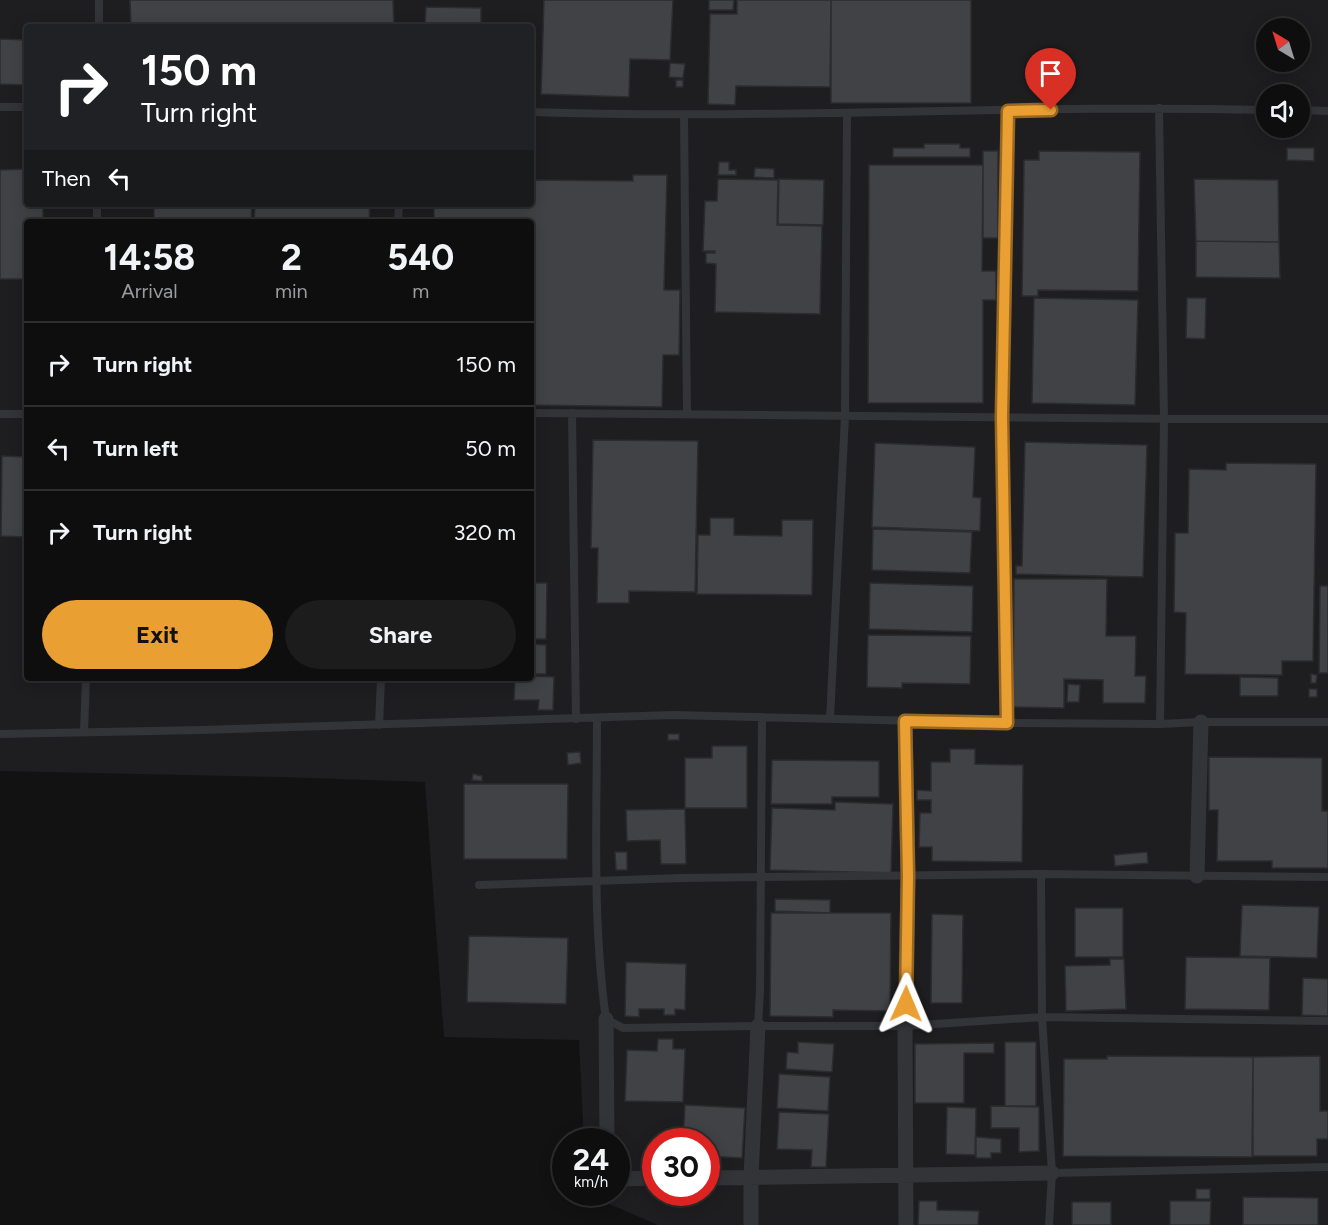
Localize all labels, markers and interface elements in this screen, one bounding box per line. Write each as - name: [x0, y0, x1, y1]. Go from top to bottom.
- north arrow: [1256, 18, 1310, 72]
- map controls: [1256, 18, 1310, 138]
- text: 150 m: [141, 45, 257, 96]
- icon: right: [42, 48, 120, 126]
- pin: [1025, 48, 1076, 110]
- icon: arrive: [1034, 57, 1067, 90]
- button: sound: [1256, 84, 1310, 138]
- text: Turn right: [141, 96, 257, 129]
- icon: left: [103, 162, 136, 195]
- text: Then: [42, 165, 91, 192]
- text: 14:58: [104, 236, 195, 279]
- text: 2: [281, 236, 302, 279]
- text: 540: [387, 236, 454, 279]
- text: Arrival: [121, 279, 178, 303]
- text: min: [275, 279, 308, 303]
- text: m: [412, 279, 429, 303]
- icon: right: [42, 348, 75, 381]
- text: Turn right: [93, 351, 192, 378]
- text: 150 m: [456, 351, 516, 378]
- icon: left: [42, 432, 75, 465]
- text: Turn left: [93, 435, 179, 462]
- text: 50 m: [465, 435, 516, 462]
- icon: right: [42, 516, 75, 549]
- text: Turn right: [93, 519, 192, 546]
- text: 320 m: [453, 519, 516, 546]
- button: Exit: [42, 600, 273, 669]
- button: Share: [285, 600, 516, 669]
- position arrow: [874, 972, 938, 1036]
- speed limit sign: 30: [642, 1128, 720, 1206]
- text: 24: [573, 1141, 609, 1178]
- text: km/h: [574, 1173, 608, 1191]

